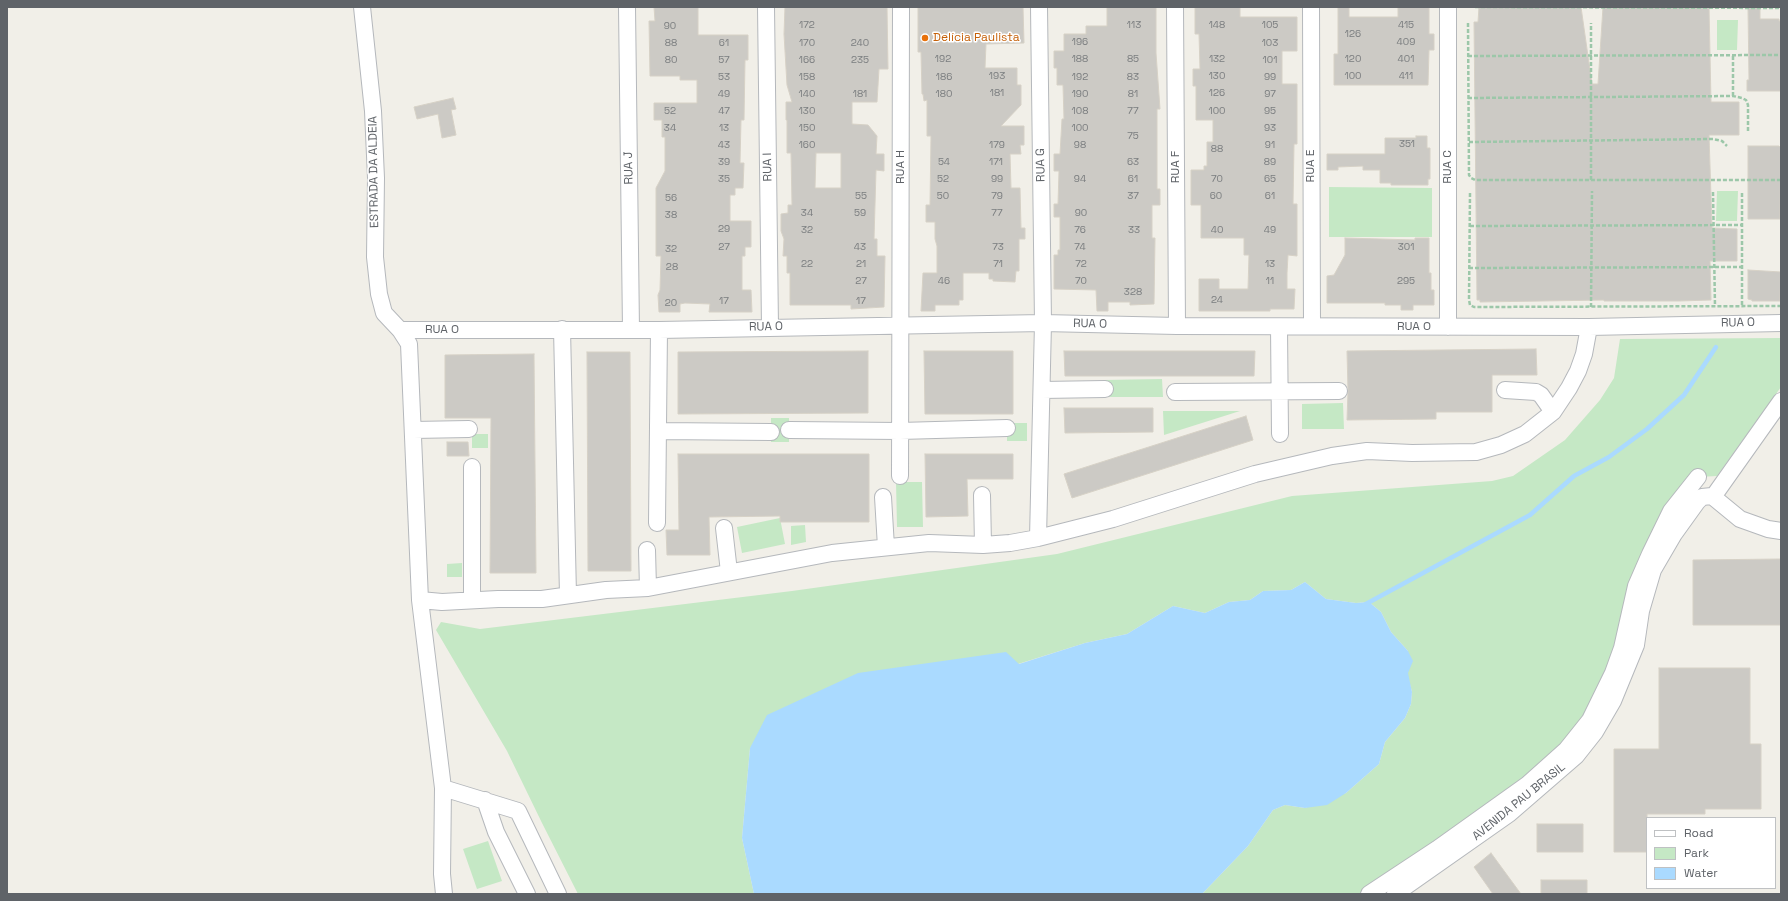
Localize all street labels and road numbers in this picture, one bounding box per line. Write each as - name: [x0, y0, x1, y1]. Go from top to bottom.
- street label: ESTRADA DA ALDEIA: [366, 116, 382, 228]
- street label: RUA G: [1034, 148, 1048, 182]
- street label: RUA H: [894, 150, 908, 184]
- street label: RUA E: [1304, 150, 1318, 182]
- street label: RUA C: [1441, 150, 1455, 184]
- street label: RUA J: [622, 151, 636, 185]
- street label: RUA F: [1169, 151, 1183, 183]
- street label: RUA I: [761, 152, 775, 182]
- street label: RUA O: [1721, 316, 1755, 330]
- street label: RUA O: [1073, 317, 1107, 331]
- street label: RUA O: [749, 320, 783, 334]
- street label: RUA O: [1397, 320, 1431, 334]
- street label: RUA O: [425, 323, 459, 337]
- street label: AVENIDA PAU BRASIL: [1470, 760, 1568, 844]

